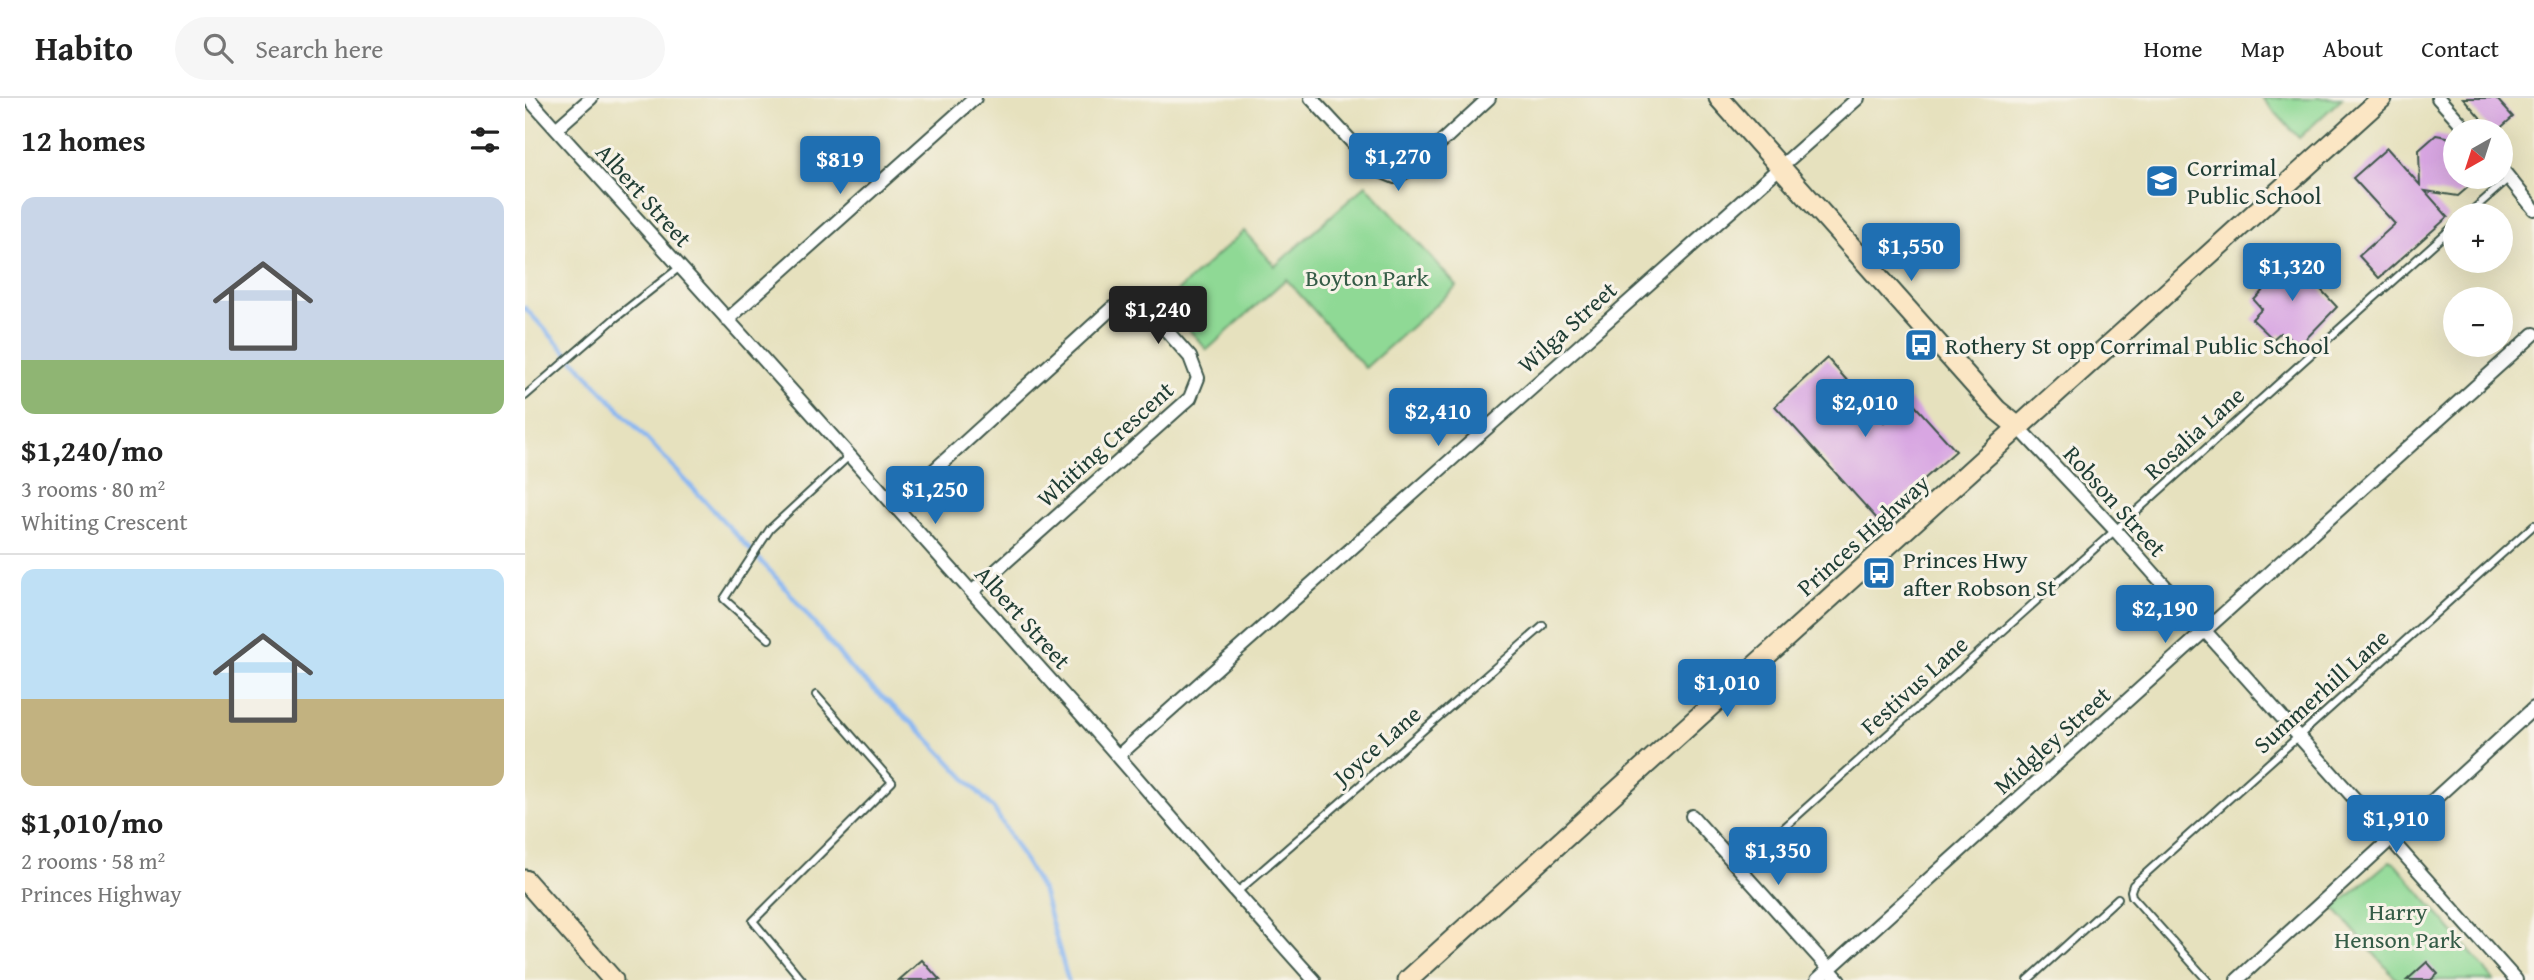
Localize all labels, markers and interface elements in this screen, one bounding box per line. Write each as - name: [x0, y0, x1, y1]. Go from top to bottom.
- search box: [175, 17, 665, 80]
- text: Habito: [35, 24, 133, 72]
- icon: search: [199, 29, 237, 67]
- text: Search here: [255, 29, 383, 68]
- text: Home: [2144, 31, 2203, 66]
- text: Map: [2241, 31, 2285, 66]
- text: About: [2323, 31, 2383, 66]
- text: Contact: [2421, 31, 2499, 66]
- text: 12 homes: [21, 118, 146, 162]
- north arrow: [2443, 119, 2513, 189]
- map controls: [2443, 119, 2513, 357]
- icon: filters: [466, 121, 504, 159]
- pin: $1,270: [1341, 134, 1455, 193]
- street label: Albert Street: [588, 135, 701, 255]
- pin: $819: [799, 136, 881, 196]
- text: $1,270: [1365, 139, 1431, 172]
- text: $819: [816, 142, 864, 175]
- place label: Corrimal Public School: [2187, 150, 2322, 213]
- school or university icon: Corrimal Public School: [2143, 162, 2181, 200]
- button: +: [2443, 203, 2513, 273]
- pin: $1,550: [1854, 223, 1968, 283]
- text: $1,550: [1878, 229, 1944, 262]
- icon: home: [200, 243, 326, 369]
- pin: $1,320: [2235, 244, 2349, 303]
- text: $1,320: [2259, 249, 2325, 282]
- park label: Boyton Park: [1305, 260, 1430, 295]
- street label: Wilga Street: [1510, 272, 1625, 381]
- pin: $1,240: [1101, 286, 1215, 346]
- button: −: [2443, 287, 2513, 357]
- text: $1,240: [1125, 292, 1191, 325]
- bus stop icon: Rothery St opp Corrimal Public School: [1902, 326, 1940, 364]
- place label: Rothery St opp Corrimal Public School: [1945, 328, 2330, 363]
- street label: Whiting Crescent: [1029, 373, 1182, 515]
- street label: Rosalia Lane: [2136, 378, 2252, 488]
- pin: $2,010: [1808, 380, 1922, 439]
- text: $2,010: [1832, 385, 1898, 418]
- pin: $2,410: [1381, 388, 1495, 448]
- text: $2,410: [1405, 394, 1471, 427]
- text: $1,240/mo: [21, 428, 163, 472]
- street label: Robson Street: [2055, 437, 2175, 565]
- pin: $1,250: [878, 466, 992, 526]
- street label: Princes Highway: [1789, 466, 1937, 604]
- text: 3 rooms · 80 m²: [21, 472, 165, 505]
- text: $1,250: [902, 472, 968, 505]
- text: Whiting Crescent: [21, 505, 188, 538]
- place label: Princes Hwy after Robson St: [1903, 542, 2057, 605]
- bus stop icon: Princes Hwy after Robson St: [1860, 554, 1898, 592]
- street label: Albert Street: [967, 557, 1080, 677]
- pin: $2,190: [2108, 586, 2222, 645]
- text: $2,190: [2132, 591, 2198, 624]
- icon: home: [200, 615, 326, 741]
- street label: Summerhill Lane: [2245, 621, 2397, 761]
- street label: Festivus Lane: [1852, 627, 1976, 743]
- pin: $1,010: [1670, 660, 1784, 719]
- text: $1,010: [1694, 665, 1760, 698]
- street label: Midgley Street: [1986, 677, 2119, 802]
- street label: Joyce Lane: [1323, 697, 1429, 795]
- pin: $1,910: [2339, 796, 2453, 855]
- text: $1,010/mo: [21, 800, 163, 844]
- text: $1,910: [2363, 801, 2429, 834]
- pin: $1,350: [1721, 828, 1835, 887]
- text: $1,350: [1745, 833, 1811, 866]
- text: 2 rooms · 58 m²: [21, 844, 165, 877]
- text: Princes Highway: [21, 877, 182, 910]
- park label: Harry Henson Park: [2334, 894, 2463, 957]

